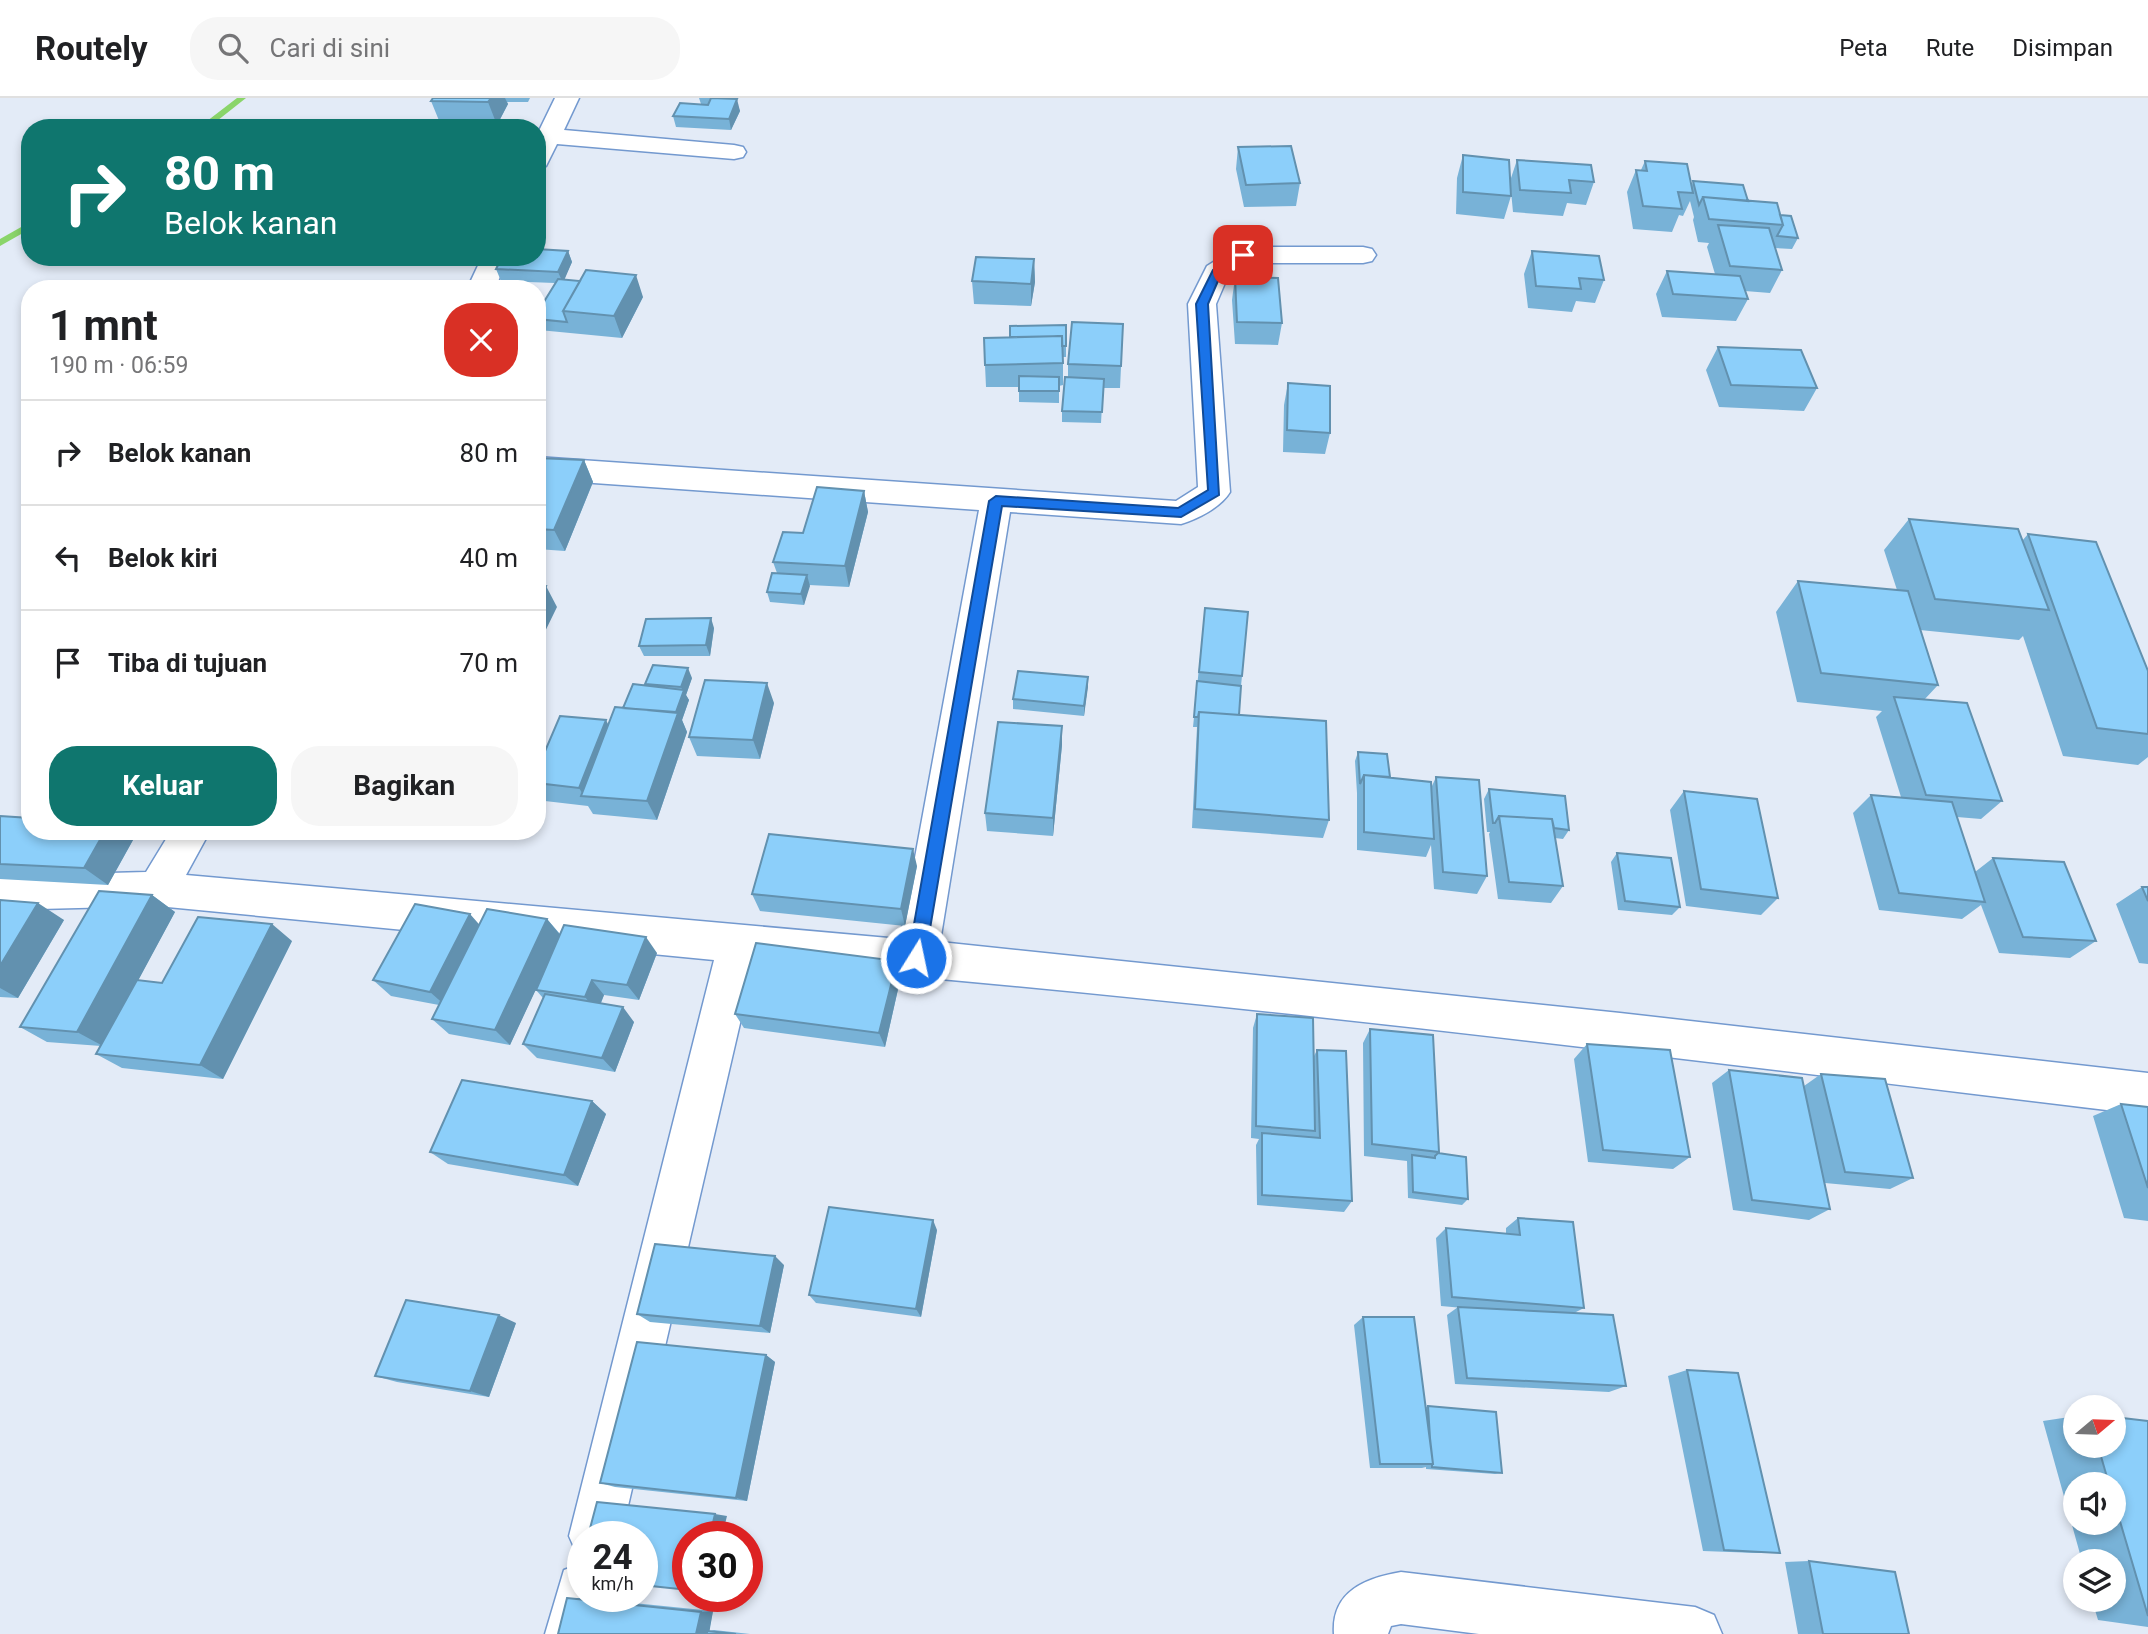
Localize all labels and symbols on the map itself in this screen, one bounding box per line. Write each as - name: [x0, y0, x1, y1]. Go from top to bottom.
- pin: [1213, 225, 1273, 285]
- position arrow: [879, 921, 953, 995]
- north arrow: [2063, 1395, 2126, 1458]
- speed limit sign: 30: [672, 1521, 763, 1612]

